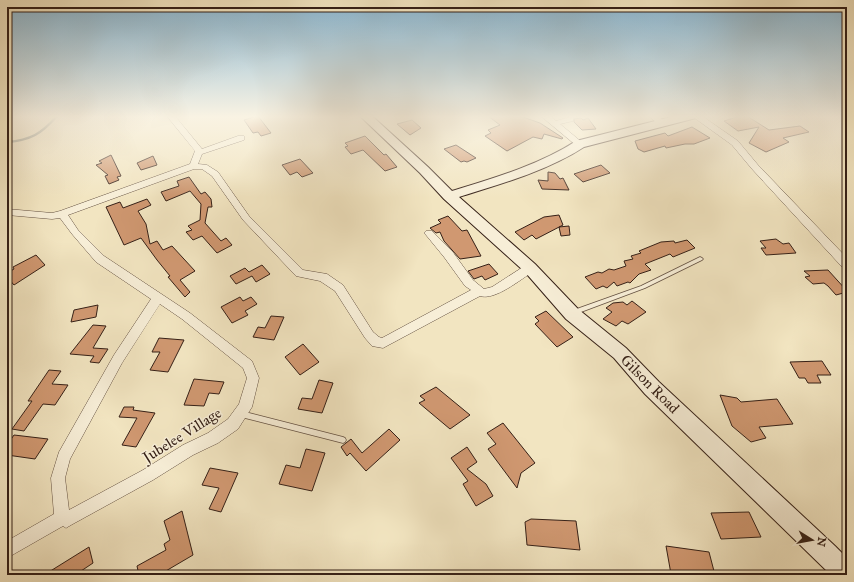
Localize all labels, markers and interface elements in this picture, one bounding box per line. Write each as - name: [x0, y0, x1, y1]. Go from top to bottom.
- street label: Gilson Road: [617, 351, 683, 417]
- street label: Jubelee Village: [138, 404, 225, 468]
- north arrow: [792, 520, 832, 560]
- text: N: [814, 536, 829, 548]

